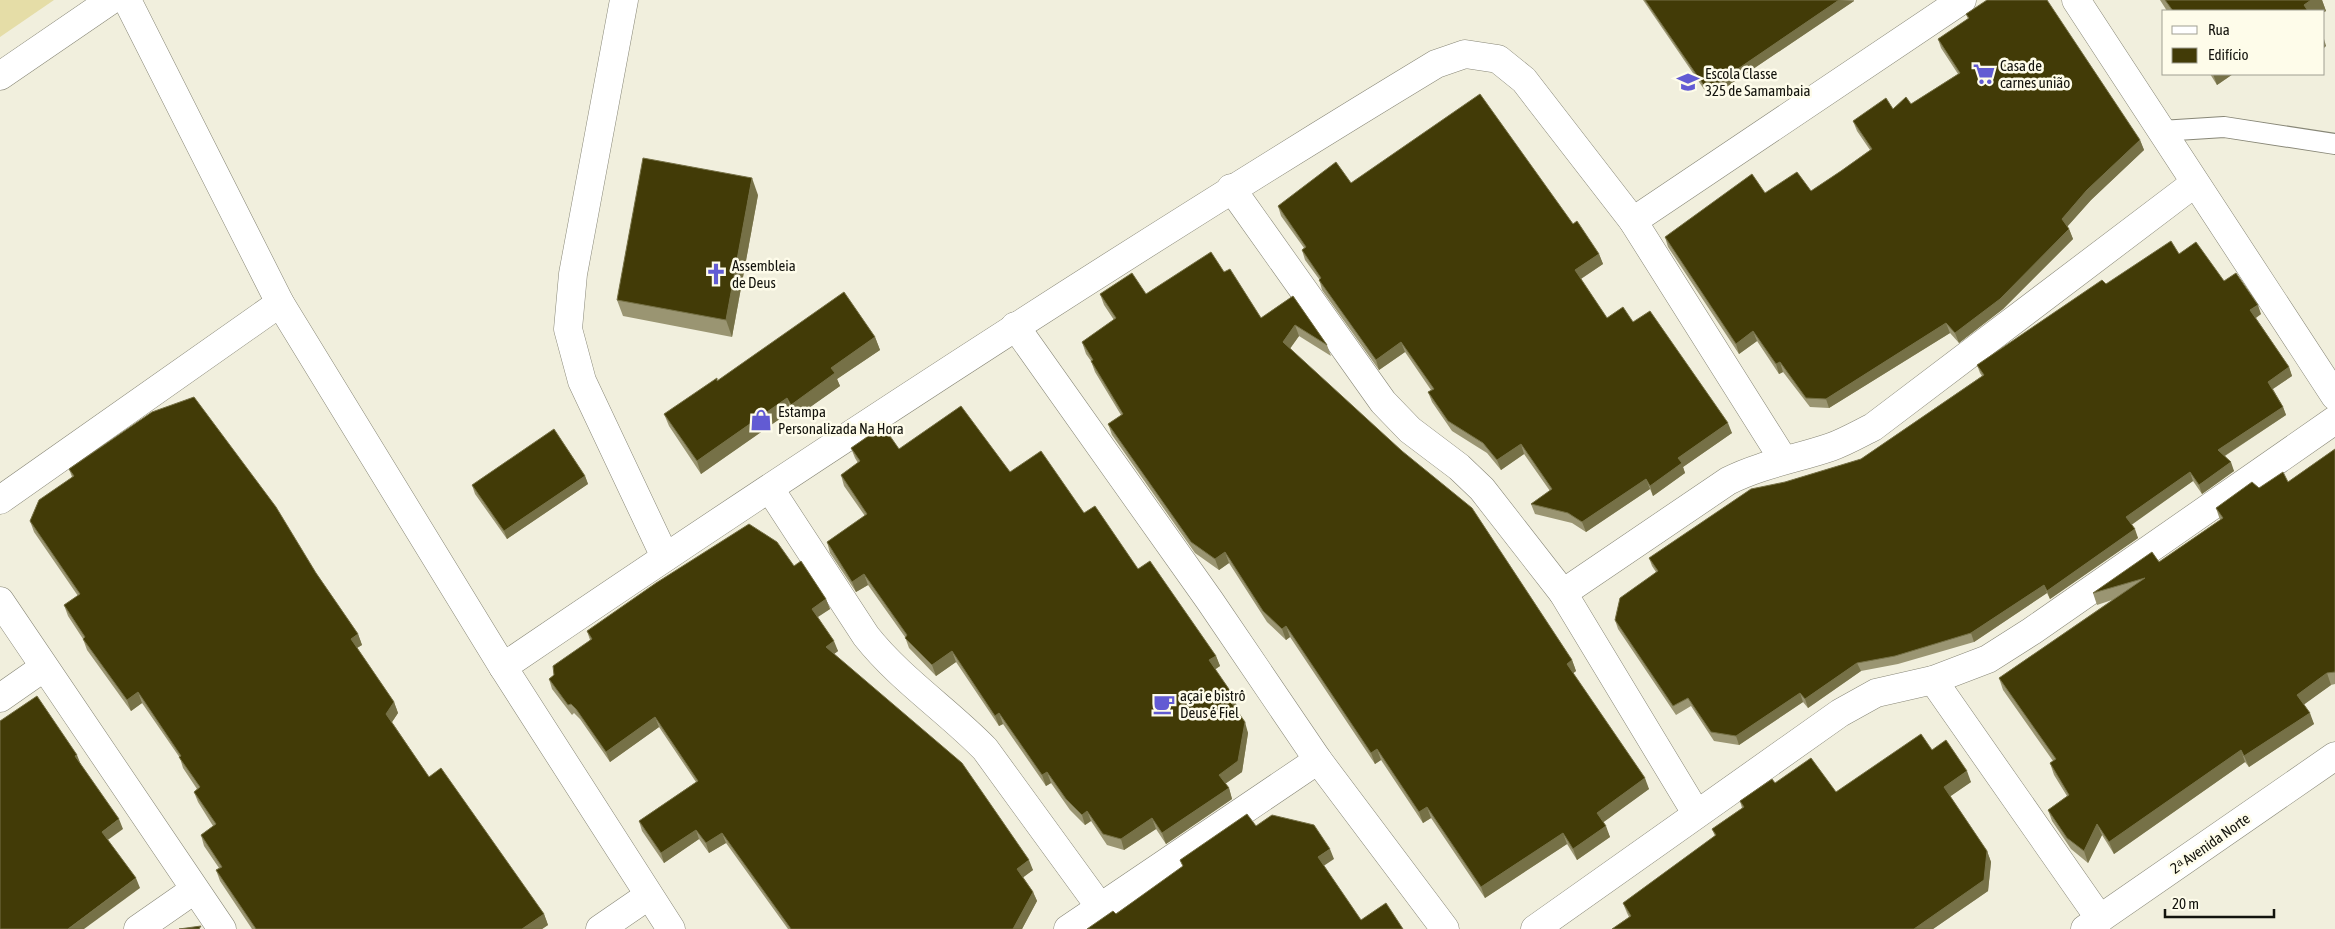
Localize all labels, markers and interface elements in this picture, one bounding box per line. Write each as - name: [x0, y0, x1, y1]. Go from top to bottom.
- legend: [2162, 10, 2325, 75]
- text: Rua: [2208, 21, 2230, 38]
- text: Edifício: [2208, 46, 2249, 63]
- place label: Casa de carnes união: [2000, 57, 2070, 91]
- supermarket icon: Casa de carnes união: [1971, 61, 1997, 87]
- place label: Escola Classe 325 de Samambaia: [1705, 65, 1811, 99]
- school or university icon: Escola Classe 325 de Samambaia: [1675, 69, 1701, 95]
- place label: Assembleia de Deus: [732, 257, 796, 291]
- church icon: Assembleia de Deus: [703, 261, 729, 287]
- place label: Estampa Personalizada Na Hora: [778, 403, 904, 437]
- shop icon: Estampa Personalizada Na Hora: [748, 407, 774, 433]
- place label: açai e bistrô Deus é Fiel: [1180, 687, 1246, 721]
- cafe icon: açai e bistrô Deus é Fiel: [1151, 691, 1177, 717]
- street label: 2ᵃ Avenida Norte: [2167, 809, 2253, 877]
- scale bar: [2165, 886, 2274, 918]
- text: 20 m: [2172, 895, 2199, 912]

